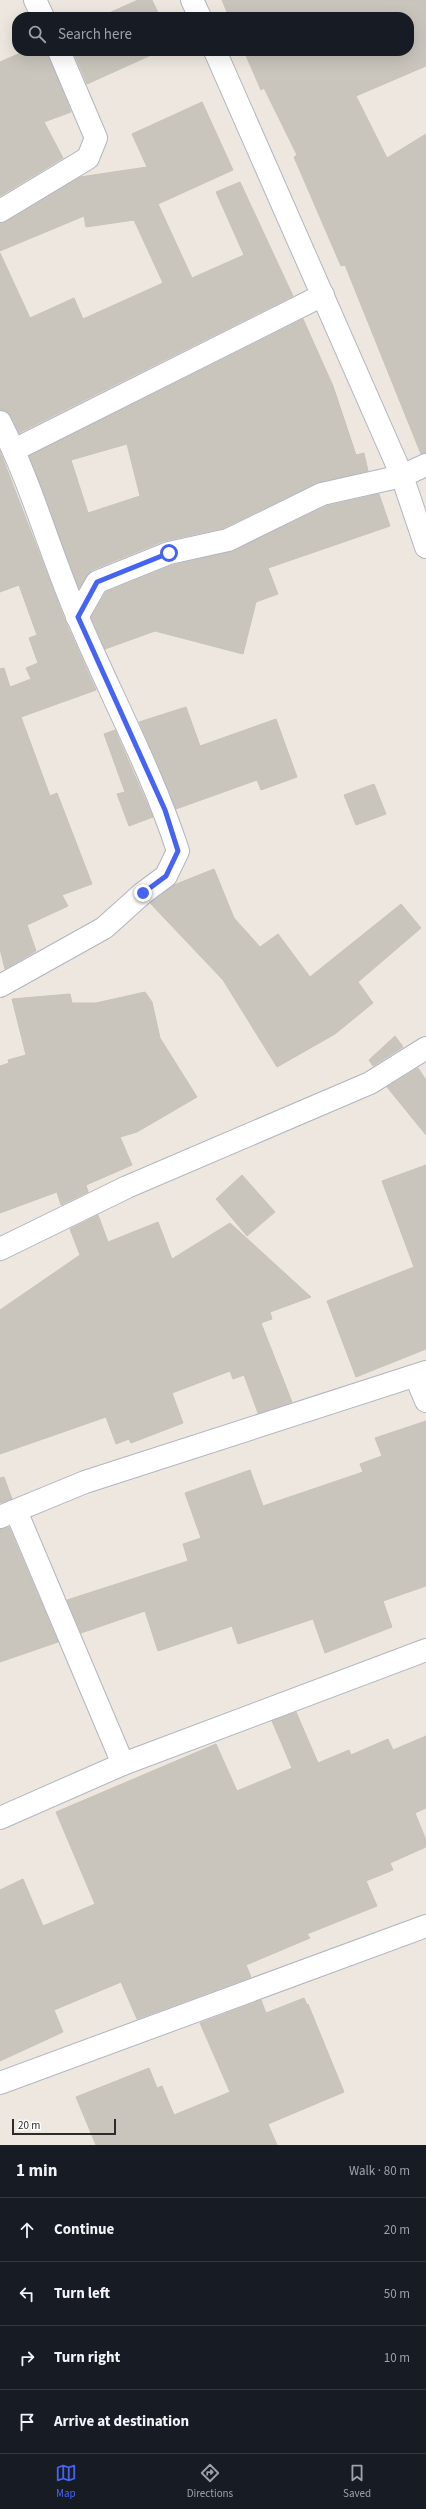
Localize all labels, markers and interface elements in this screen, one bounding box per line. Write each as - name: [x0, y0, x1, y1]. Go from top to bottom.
- search box: [12, 12, 414, 56]
- icon: search: [26, 23, 48, 45]
- text: Search here: [58, 24, 132, 45]
- route start: [160, 544, 178, 562]
- route end: [134, 884, 152, 902]
- scale bar: [12, 2117, 116, 2136]
- text: 20 m: [18, 2118, 40, 2133]
- text: 1 min: [16, 2159, 57, 2183]
- text: Walk · 80 m: [349, 2162, 410, 2180]
- icon: ahead: [16, 2219, 38, 2241]
- text: Continue: [54, 2219, 114, 2240]
- text: 20 m: [384, 2221, 410, 2239]
- icon: left: [16, 2283, 38, 2305]
- text: Turn left: [54, 2283, 110, 2304]
- text: 50 m: [384, 2285, 410, 2303]
- icon: right: [16, 2347, 38, 2369]
- text: Turn right: [54, 2347, 120, 2368]
- text: 10 m: [384, 2349, 410, 2367]
- icon: arrive: [16, 2411, 38, 2433]
- text: Arrive at destination: [54, 2411, 189, 2432]
- tab: Map: [55, 2462, 77, 2501]
- tab: Directions: [187, 2462, 233, 2501]
- tab: Saved: [343, 2462, 371, 2501]

